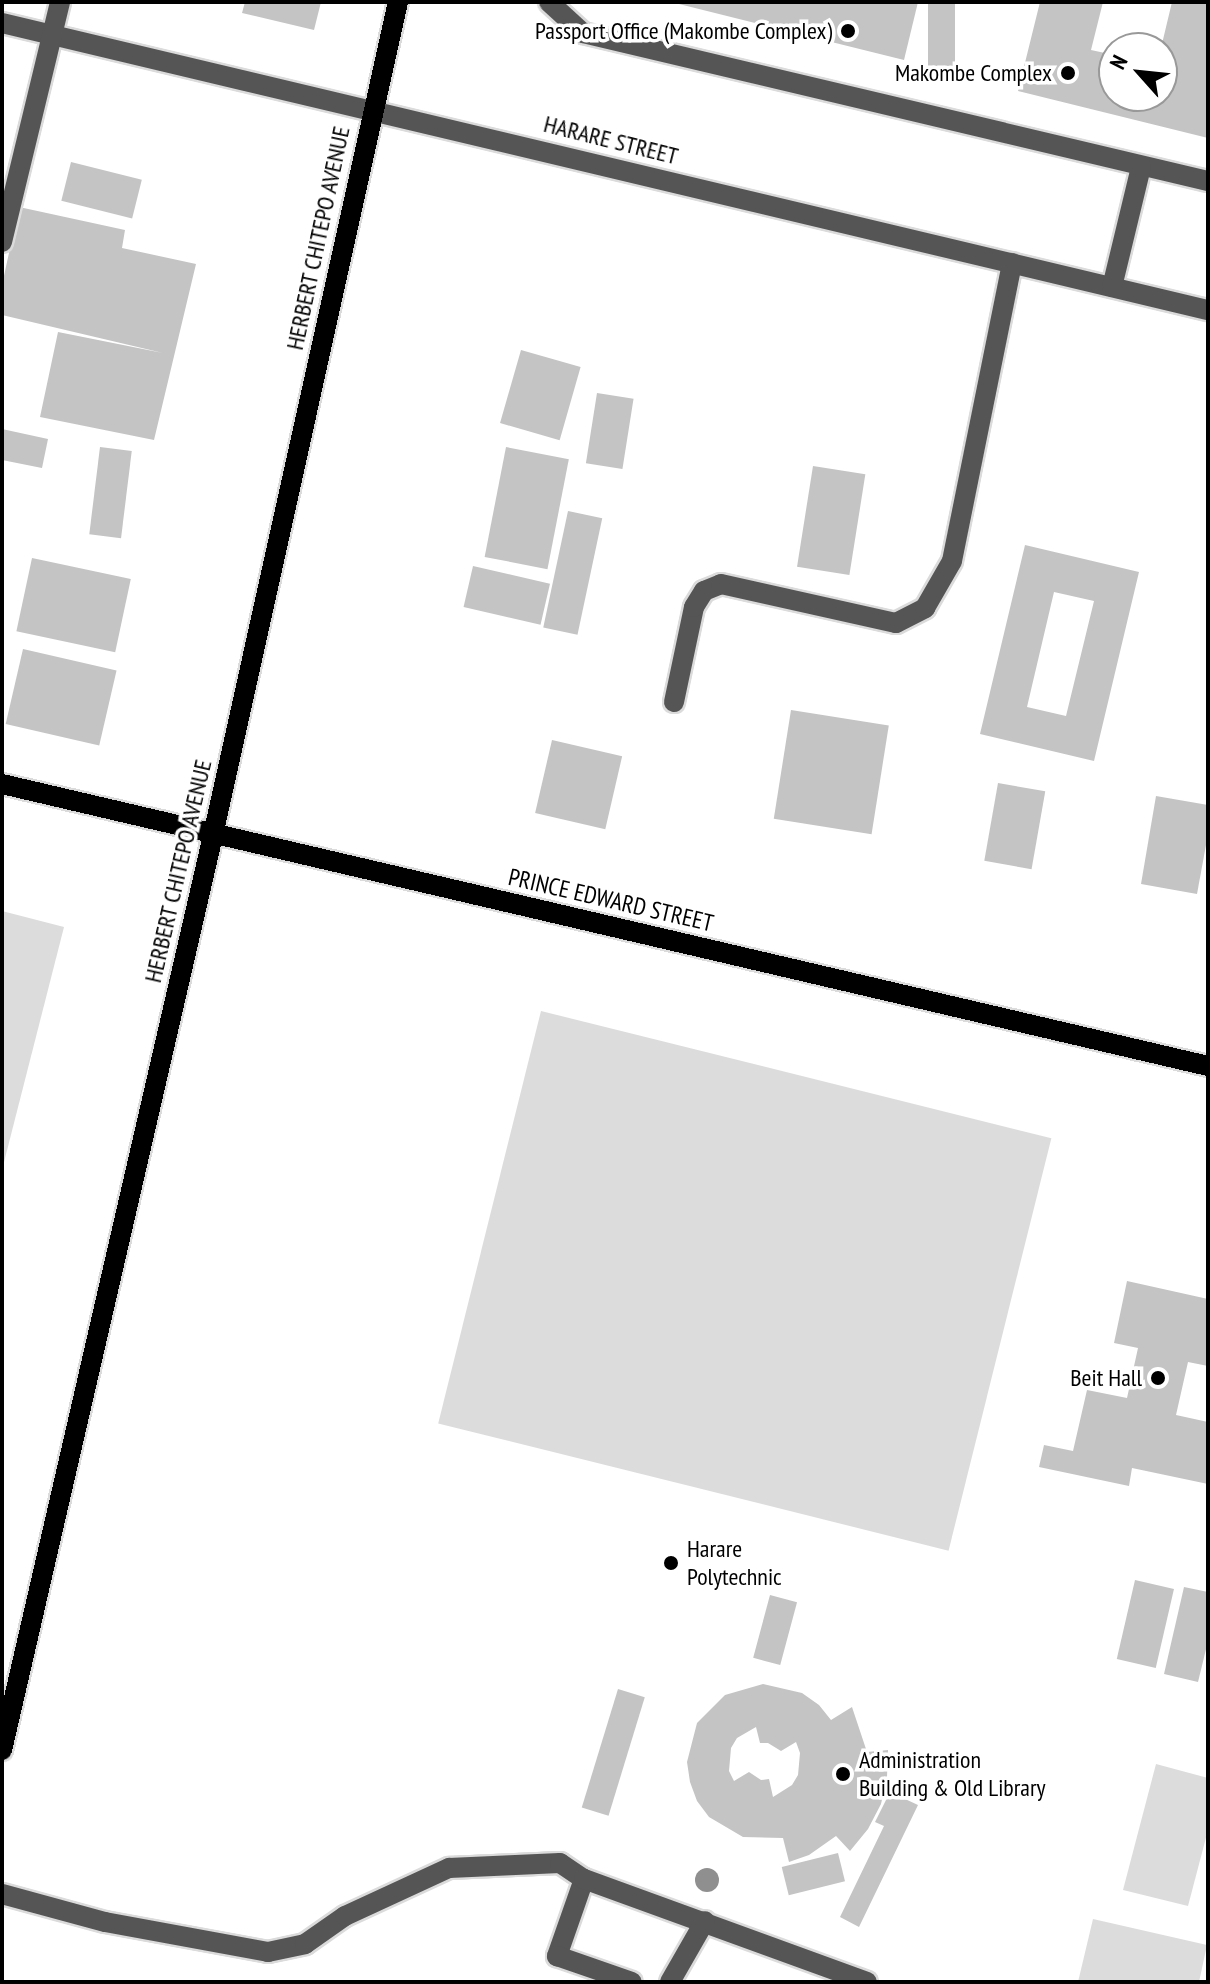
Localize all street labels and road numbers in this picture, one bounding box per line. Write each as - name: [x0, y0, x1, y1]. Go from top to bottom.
- street label: HARARE STREET: [541, 109, 681, 171]
- street label: HERBERT CHITEPO AVENUE: [280, 123, 356, 353]
- street label: HERBERT CHITEPO AVENUE: [138, 756, 218, 986]
- street label: PRINCE EDWARD STREET: [506, 862, 716, 938]

